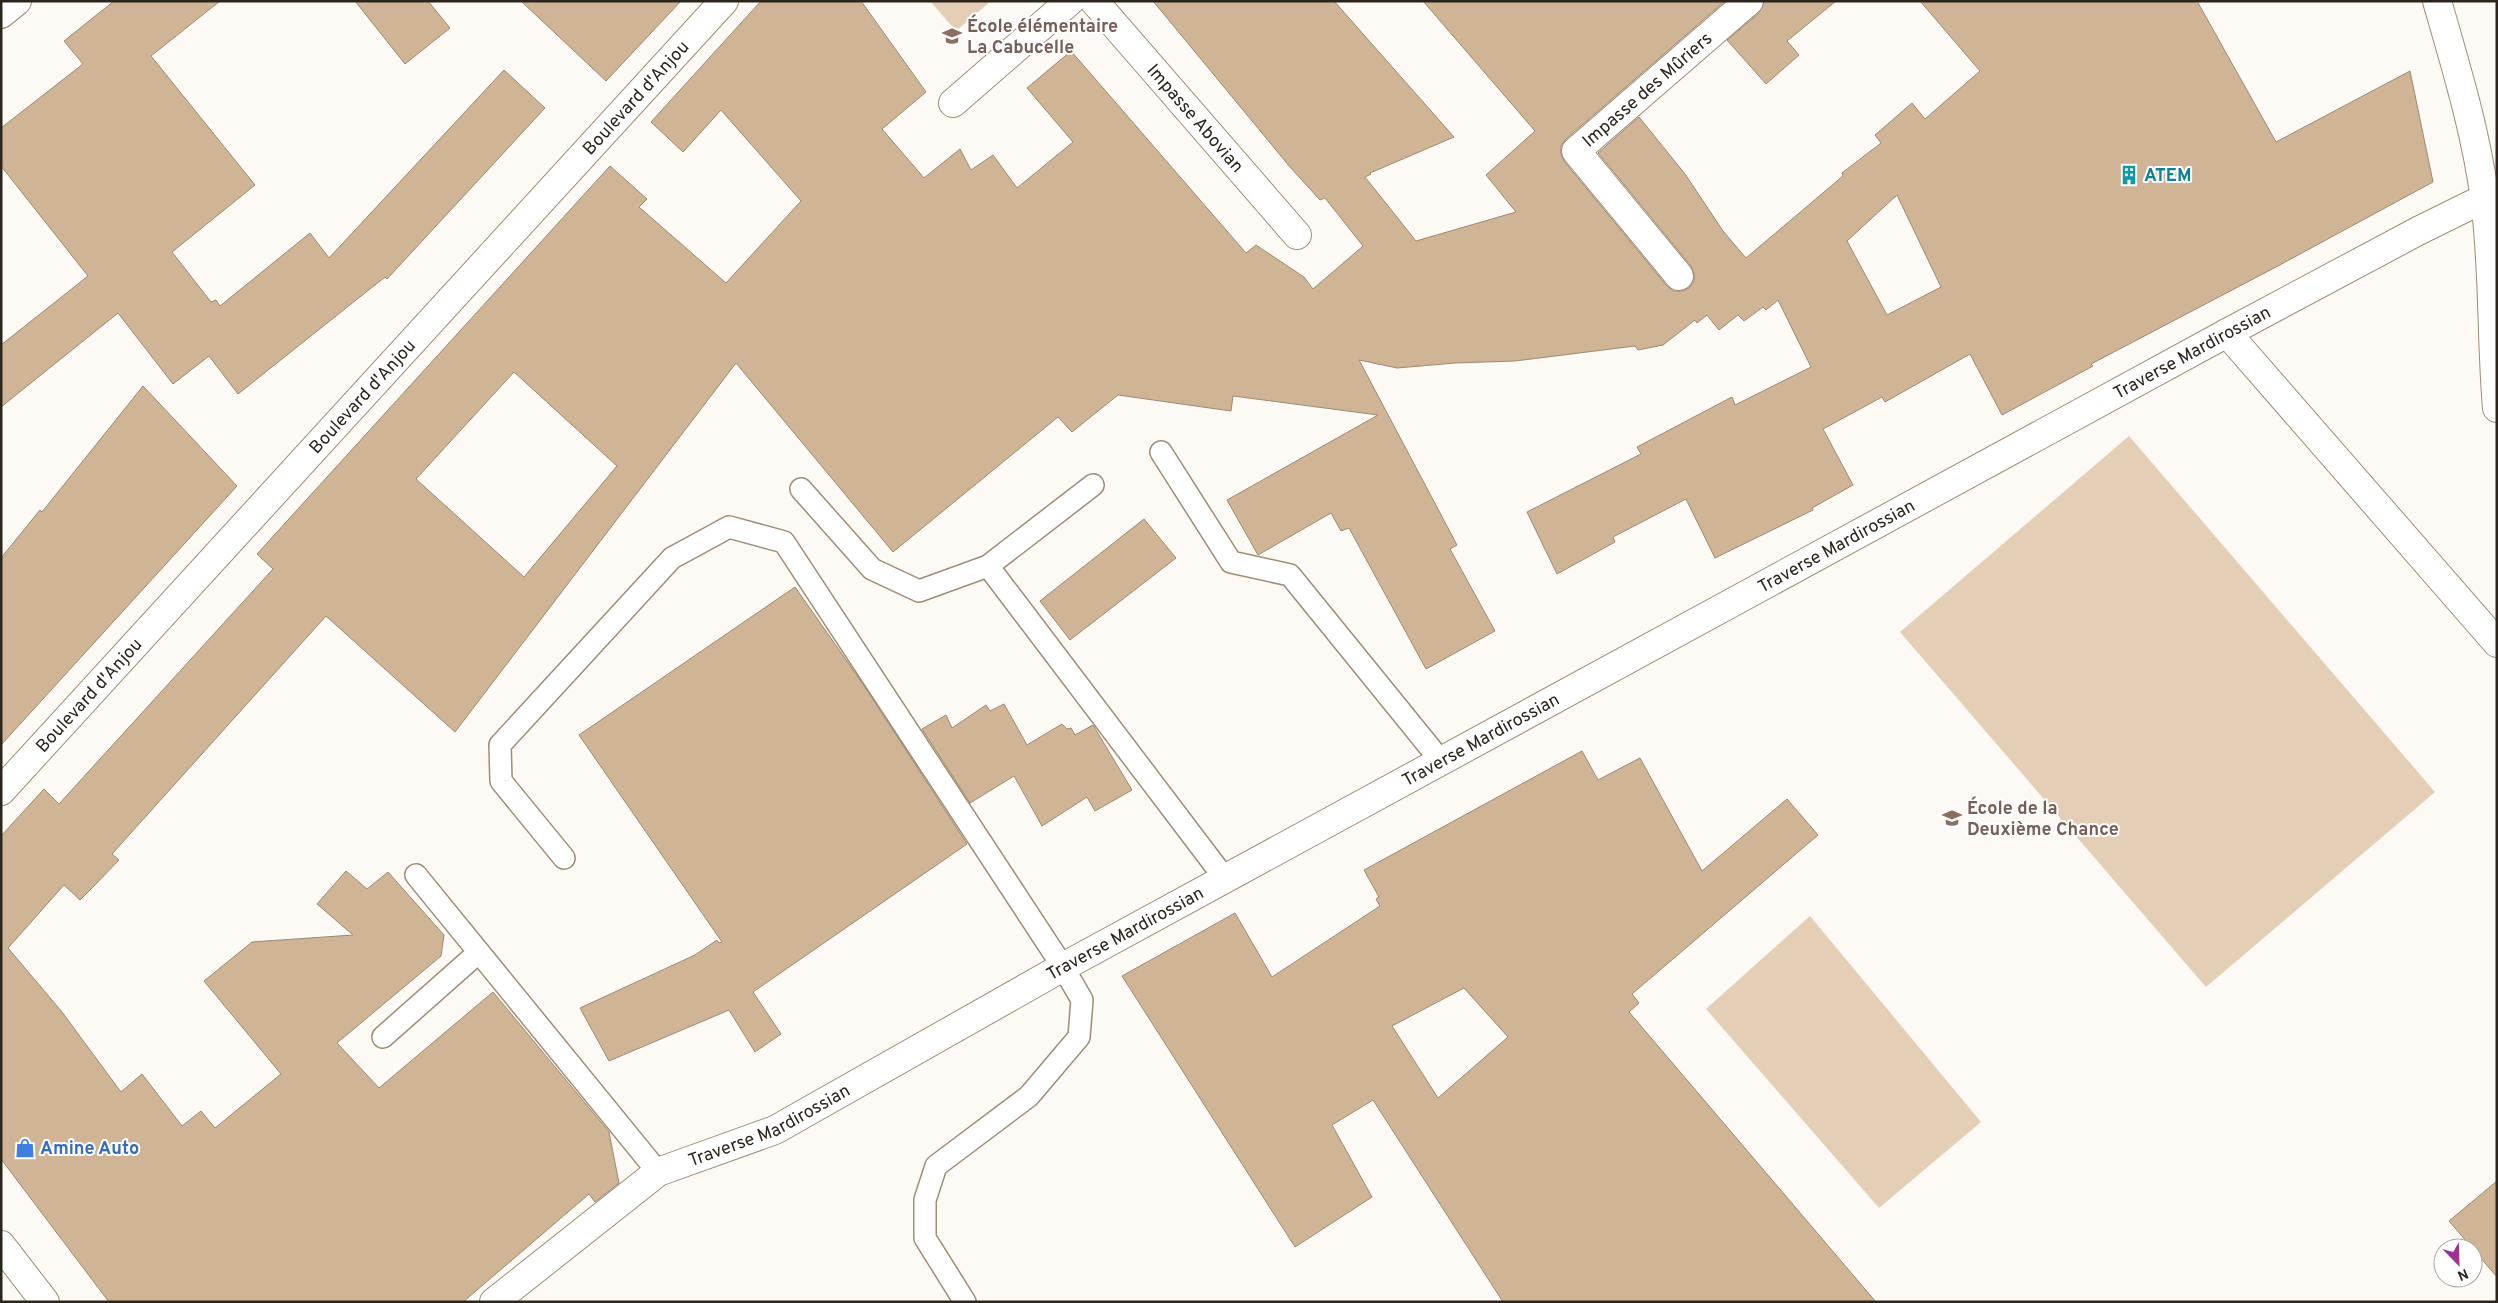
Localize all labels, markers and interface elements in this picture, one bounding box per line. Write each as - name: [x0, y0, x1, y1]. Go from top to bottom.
- place label: École élémentaire La Cabucelle: [967, 14, 1118, 60]
- school or university icon: École élémentaire La Cabucelle: [941, 25, 963, 47]
- street label: Impasse des Mûriers: [1578, 28, 1718, 153]
- street label: Boulevard d'Anjou: [578, 36, 695, 161]
- street label: Impasse Abovian: [1141, 60, 1248, 178]
- building icon: ATEM: [2118, 164, 2140, 186]
- place label: ATEM: [2144, 165, 2192, 188]
- street label: Traverse Mardirossian: [2110, 302, 2275, 406]
- street label: Boulevard d'Anjou: [305, 335, 422, 459]
- street label: Traverse Mardirossian: [1754, 495, 1920, 599]
- street label: Boulevard d'Anjou: [32, 634, 148, 758]
- street label: Traverse Mardirossian: [1399, 689, 1564, 793]
- place label: École de la Deuxième Chance: [1967, 796, 2119, 842]
- school or university icon: École de la Deuxième Chance: [1941, 807, 1963, 829]
- street label: Traverse Mardirossian: [1043, 882, 1208, 987]
- street label: Traverse Mardirossian: [686, 1080, 855, 1173]
- shop icon: Amine Auto: [14, 1137, 36, 1159]
- place label: Amine Auto: [40, 1138, 139, 1161]
- north arrow: [2433, 1238, 2483, 1288]
- text: N: [2455, 1264, 2470, 1283]

